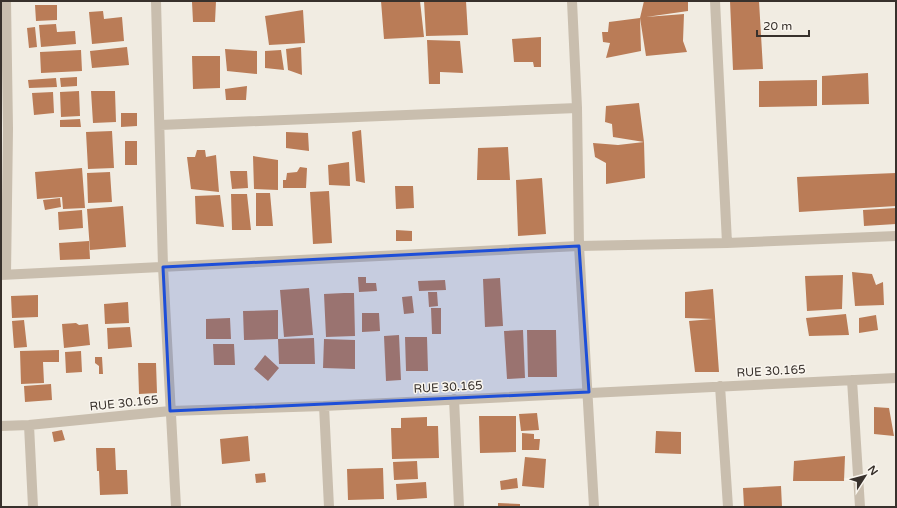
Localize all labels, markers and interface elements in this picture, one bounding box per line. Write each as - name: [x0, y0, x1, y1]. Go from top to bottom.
- scale bar: [757, 12, 809, 38]
- text: 20 m: [763, 19, 792, 33]
- street label: RUE 30.165: [736, 362, 806, 380]
- street label: RUE 30.165: [413, 378, 483, 396]
- street label: RUE 30.165: [89, 392, 159, 414]
- north arrow: [845, 456, 885, 496]
- text: N: [865, 463, 881, 478]

